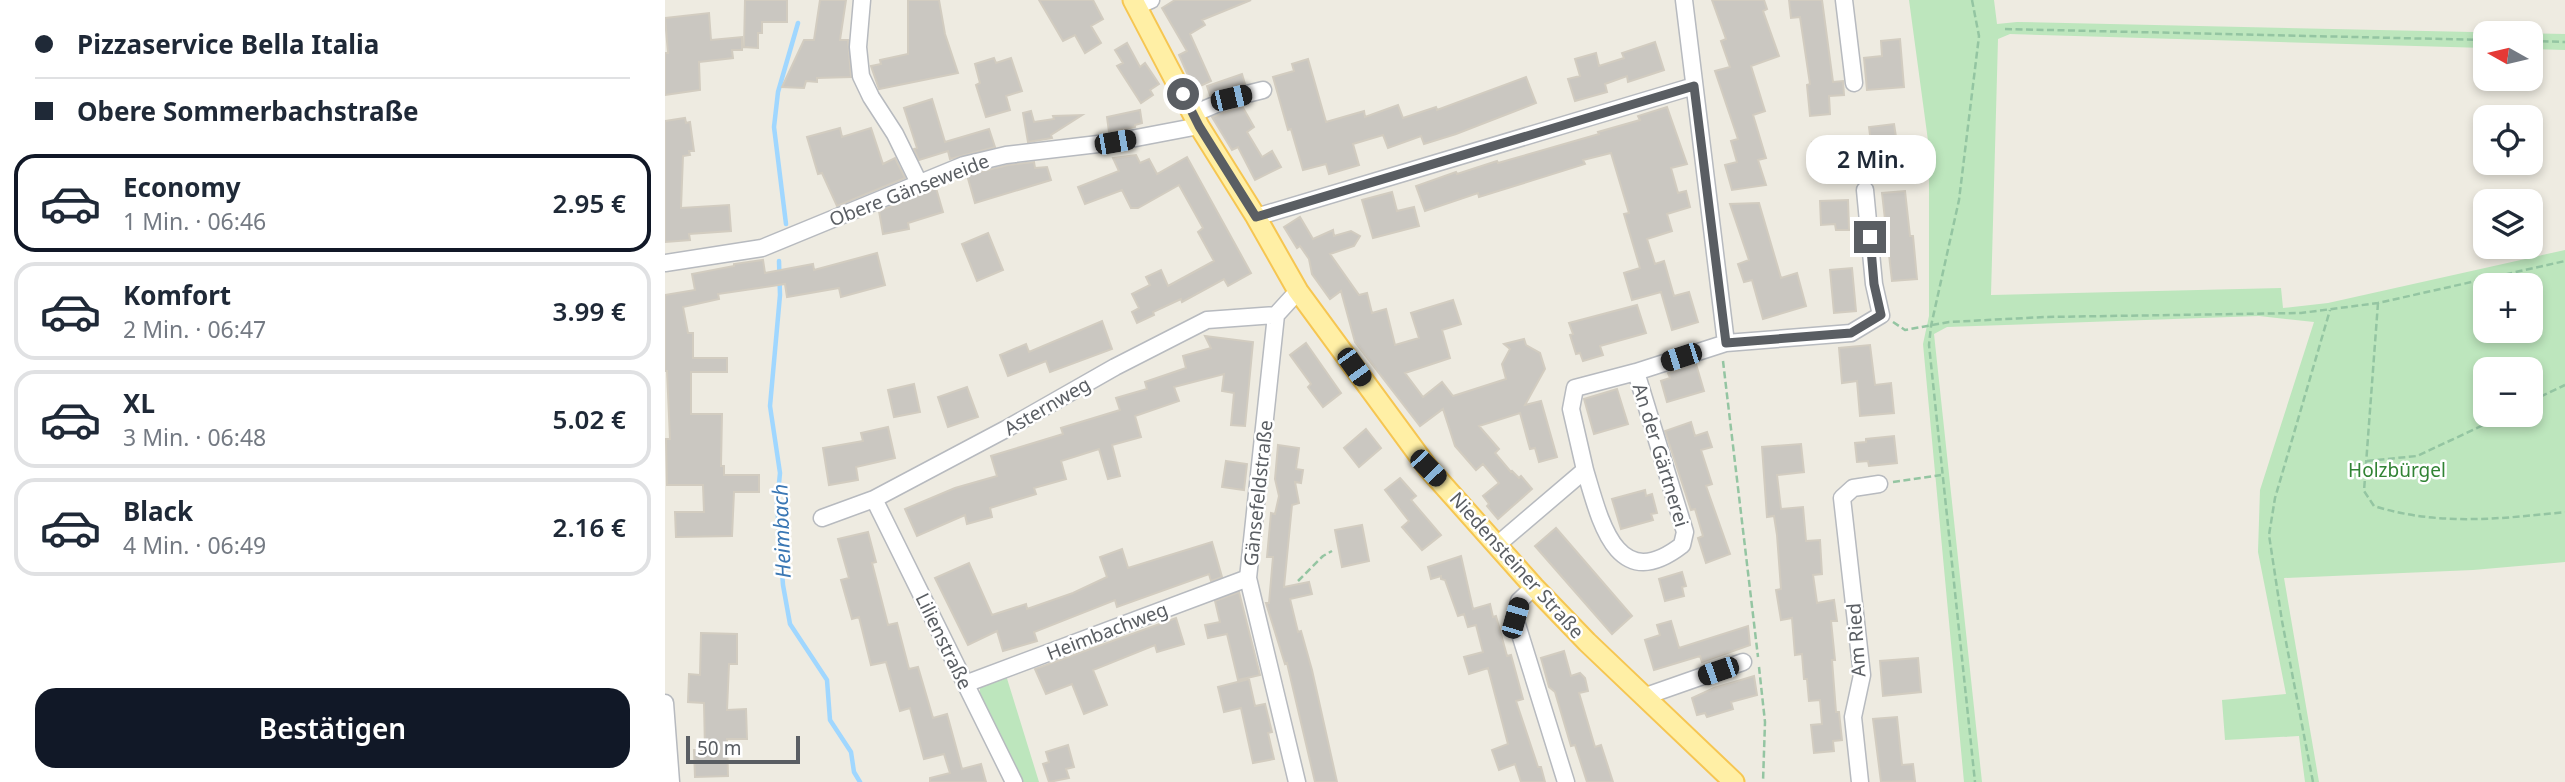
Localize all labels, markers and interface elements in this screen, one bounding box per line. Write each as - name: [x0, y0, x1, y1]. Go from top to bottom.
- north arrow: [2473, 21, 2543, 91]
- map controls: [2473, 21, 2543, 427]
- text: Pizzaservice Bella Italia: [77, 26, 379, 62]
- route start: [1167, 78, 1199, 110]
- car: [1209, 83, 1254, 113]
- text: Obere Sommerbachstraße: [77, 93, 418, 129]
- button: locate: [2473, 105, 2543, 175]
- car: [1093, 128, 1138, 156]
- callout: 2 Min.: [1805, 135, 1935, 184]
- text: 2 Min.: [1837, 143, 1905, 175]
- street label: Obere Gänseweide: [825, 148, 993, 232]
- text: Economy: [123, 169, 241, 205]
- icon: car: [39, 172, 102, 235]
- text: 2.95 €: [553, 185, 626, 221]
- button: layers: [2473, 189, 2543, 259]
- text: 1 Min. · 06:46: [123, 205, 266, 237]
- route end: [1854, 221, 1886, 253]
- button: +: [2473, 273, 2543, 343]
- text: Komfort: [123, 277, 231, 313]
- icon: car: [39, 280, 102, 343]
- text: 3.99 €: [553, 293, 626, 329]
- text: 2 Min. · 06:47: [123, 313, 266, 345]
- car: [1658, 341, 1705, 373]
- car: [1334, 344, 1375, 390]
- button: −: [2473, 357, 2543, 427]
- street label: Asternweg: [999, 371, 1095, 441]
- street label: An der Gärtnerei: [1627, 380, 1695, 530]
- text: XL: [123, 385, 155, 421]
- icon: car: [39, 388, 102, 451]
- text: 5.02 €: [553, 401, 626, 437]
- street label: Gänsefeldstraße: [1237, 419, 1279, 567]
- text: 3 Min. · 06:48: [123, 421, 266, 453]
- car: [1406, 446, 1451, 490]
- park label: Holzbürgel: [2348, 457, 2446, 483]
- water label: Heimbach: [765, 483, 797, 579]
- street label: Niedensteiner Straße: [1444, 486, 1590, 644]
- text: Black: [123, 493, 193, 529]
- icon: car: [39, 496, 102, 559]
- text: 2.16 €: [553, 509, 626, 545]
- text: 4 Min. · 06:49: [123, 529, 266, 561]
- street label: Lilienstraße: [910, 589, 978, 693]
- car: [1500, 595, 1531, 641]
- street label: Heimbachweg: [1043, 596, 1171, 666]
- street label: Am Ried: [1840, 602, 1872, 678]
- car: [1695, 654, 1742, 688]
- button: Bestätigen: [35, 688, 630, 768]
- scale bar: [686, 733, 800, 765]
- text: 50 m: [697, 735, 741, 761]

